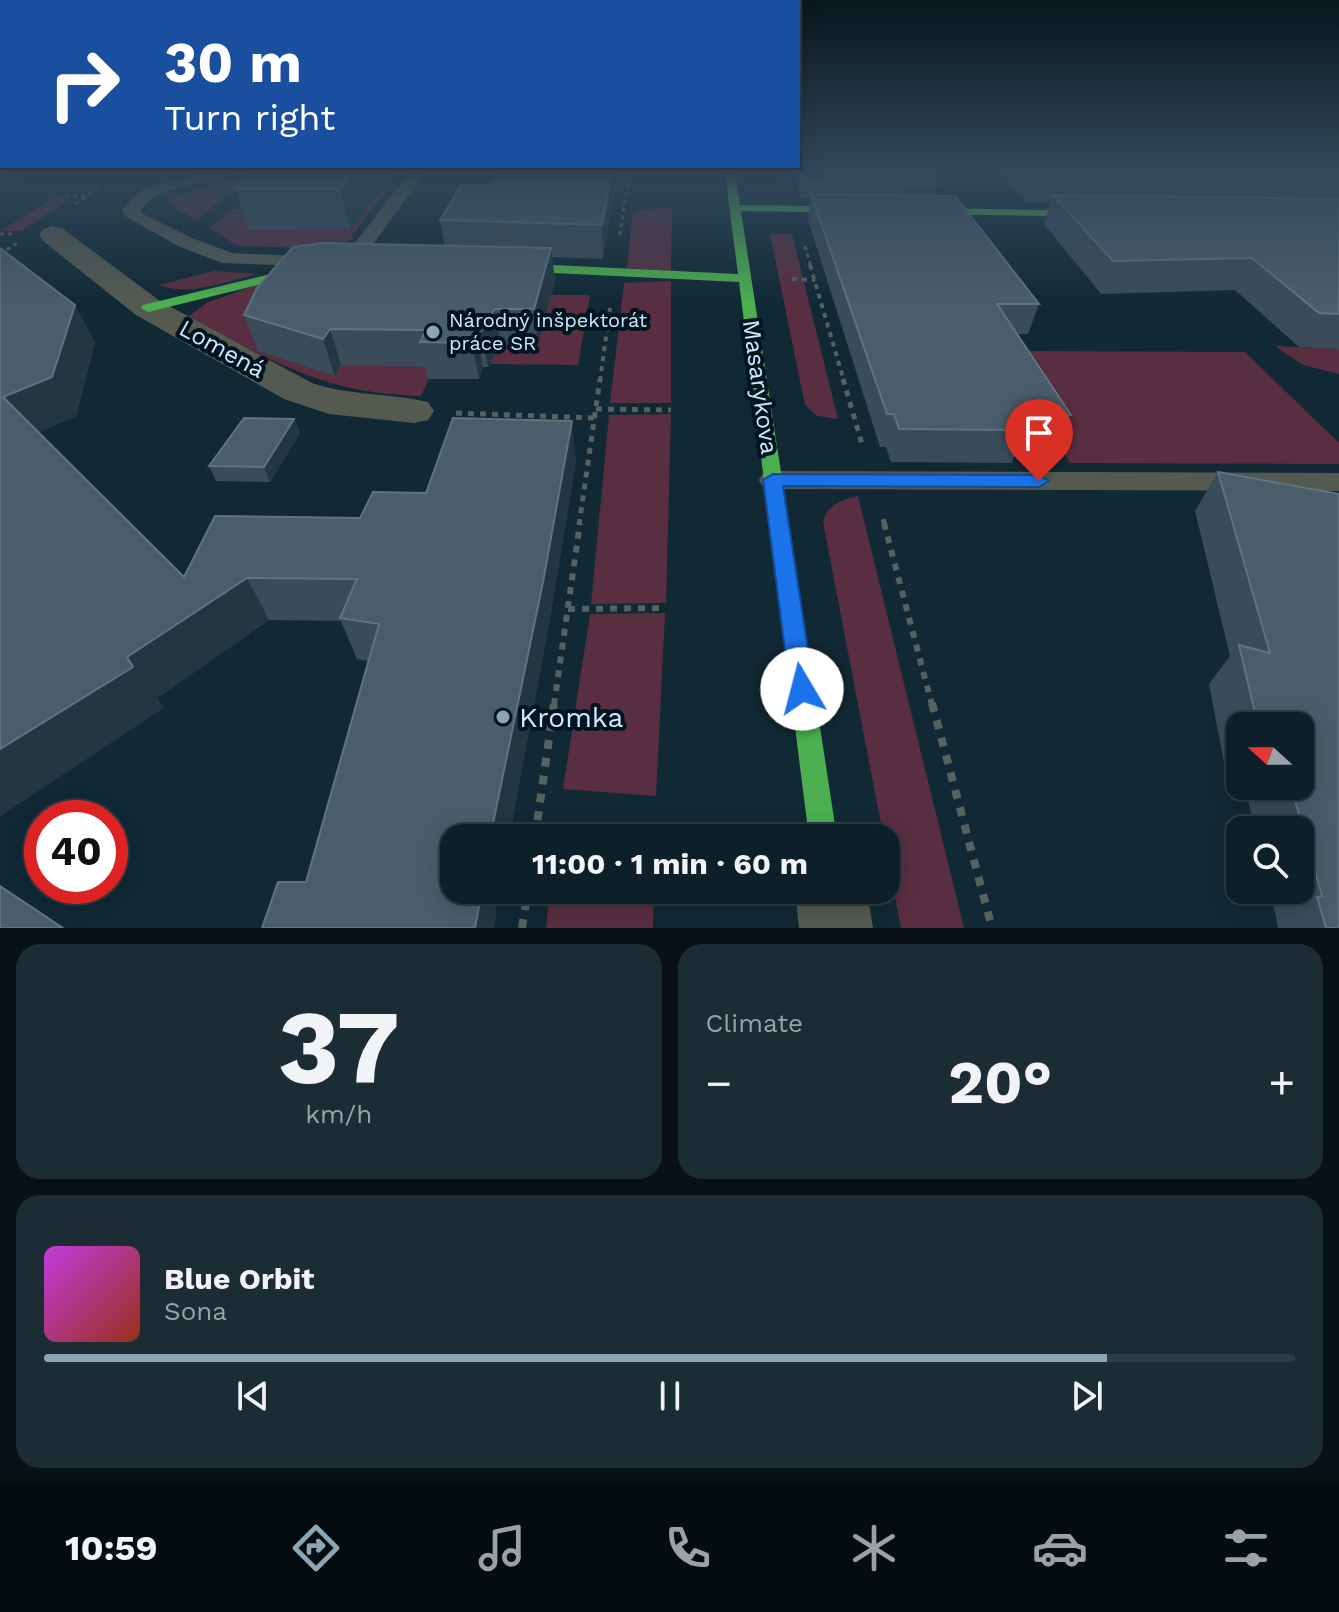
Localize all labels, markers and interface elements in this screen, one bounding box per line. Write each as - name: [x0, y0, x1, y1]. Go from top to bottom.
- text: 30 m: [164, 30, 302, 96]
- icon: right: [32, 32, 136, 136]
- text: Turn right: [164, 97, 335, 139]
- place label: Národný inšpektorát práce SR: [449, 308, 648, 355]
- street label: Lomená: [174, 314, 270, 384]
- street label: Masarykova: [737, 318, 783, 456]
- marker: Národný inšpektorát práce SR: [424, 323, 442, 341]
- pin: [1005, 399, 1073, 481]
- icon: arrive: [1017, 411, 1061, 455]
- position arrow: [760, 647, 844, 731]
- place label: Kromka: [519, 701, 623, 734]
- marker: Kromka: [494, 708, 512, 726]
- north arrow: [1226, 712, 1314, 800]
- map controls: [1226, 712, 1314, 904]
- speed limit sign: 40: [24, 800, 128, 904]
- button: search: [1226, 816, 1314, 904]
- text: 11:00 · 1 min · 60 m: [532, 846, 808, 881]
- text: 37: [278, 986, 400, 1108]
- text: Climate: [706, 1008, 803, 1038]
- text: 20°: [948, 1047, 1052, 1118]
- text: −: [706, 1057, 732, 1109]
- text: +: [1268, 1057, 1295, 1109]
- text: km/h: [305, 1099, 372, 1129]
- text: Blue Orbit: [164, 1261, 314, 1296]
- text: Sona: [164, 1296, 227, 1326]
- icon: previous: [231, 1374, 275, 1418]
- icon: pause: [648, 1374, 692, 1418]
- icon: next: [1065, 1374, 1109, 1418]
- icon: directions: [288, 1520, 344, 1576]
- icon: music: [474, 1520, 530, 1576]
- icon: phone: [660, 1520, 716, 1576]
- icon: climate: [846, 1520, 902, 1576]
- icon: car: [1032, 1520, 1088, 1576]
- icon: filters: [1218, 1520, 1274, 1576]
- text: 10:59: [65, 1527, 158, 1569]

